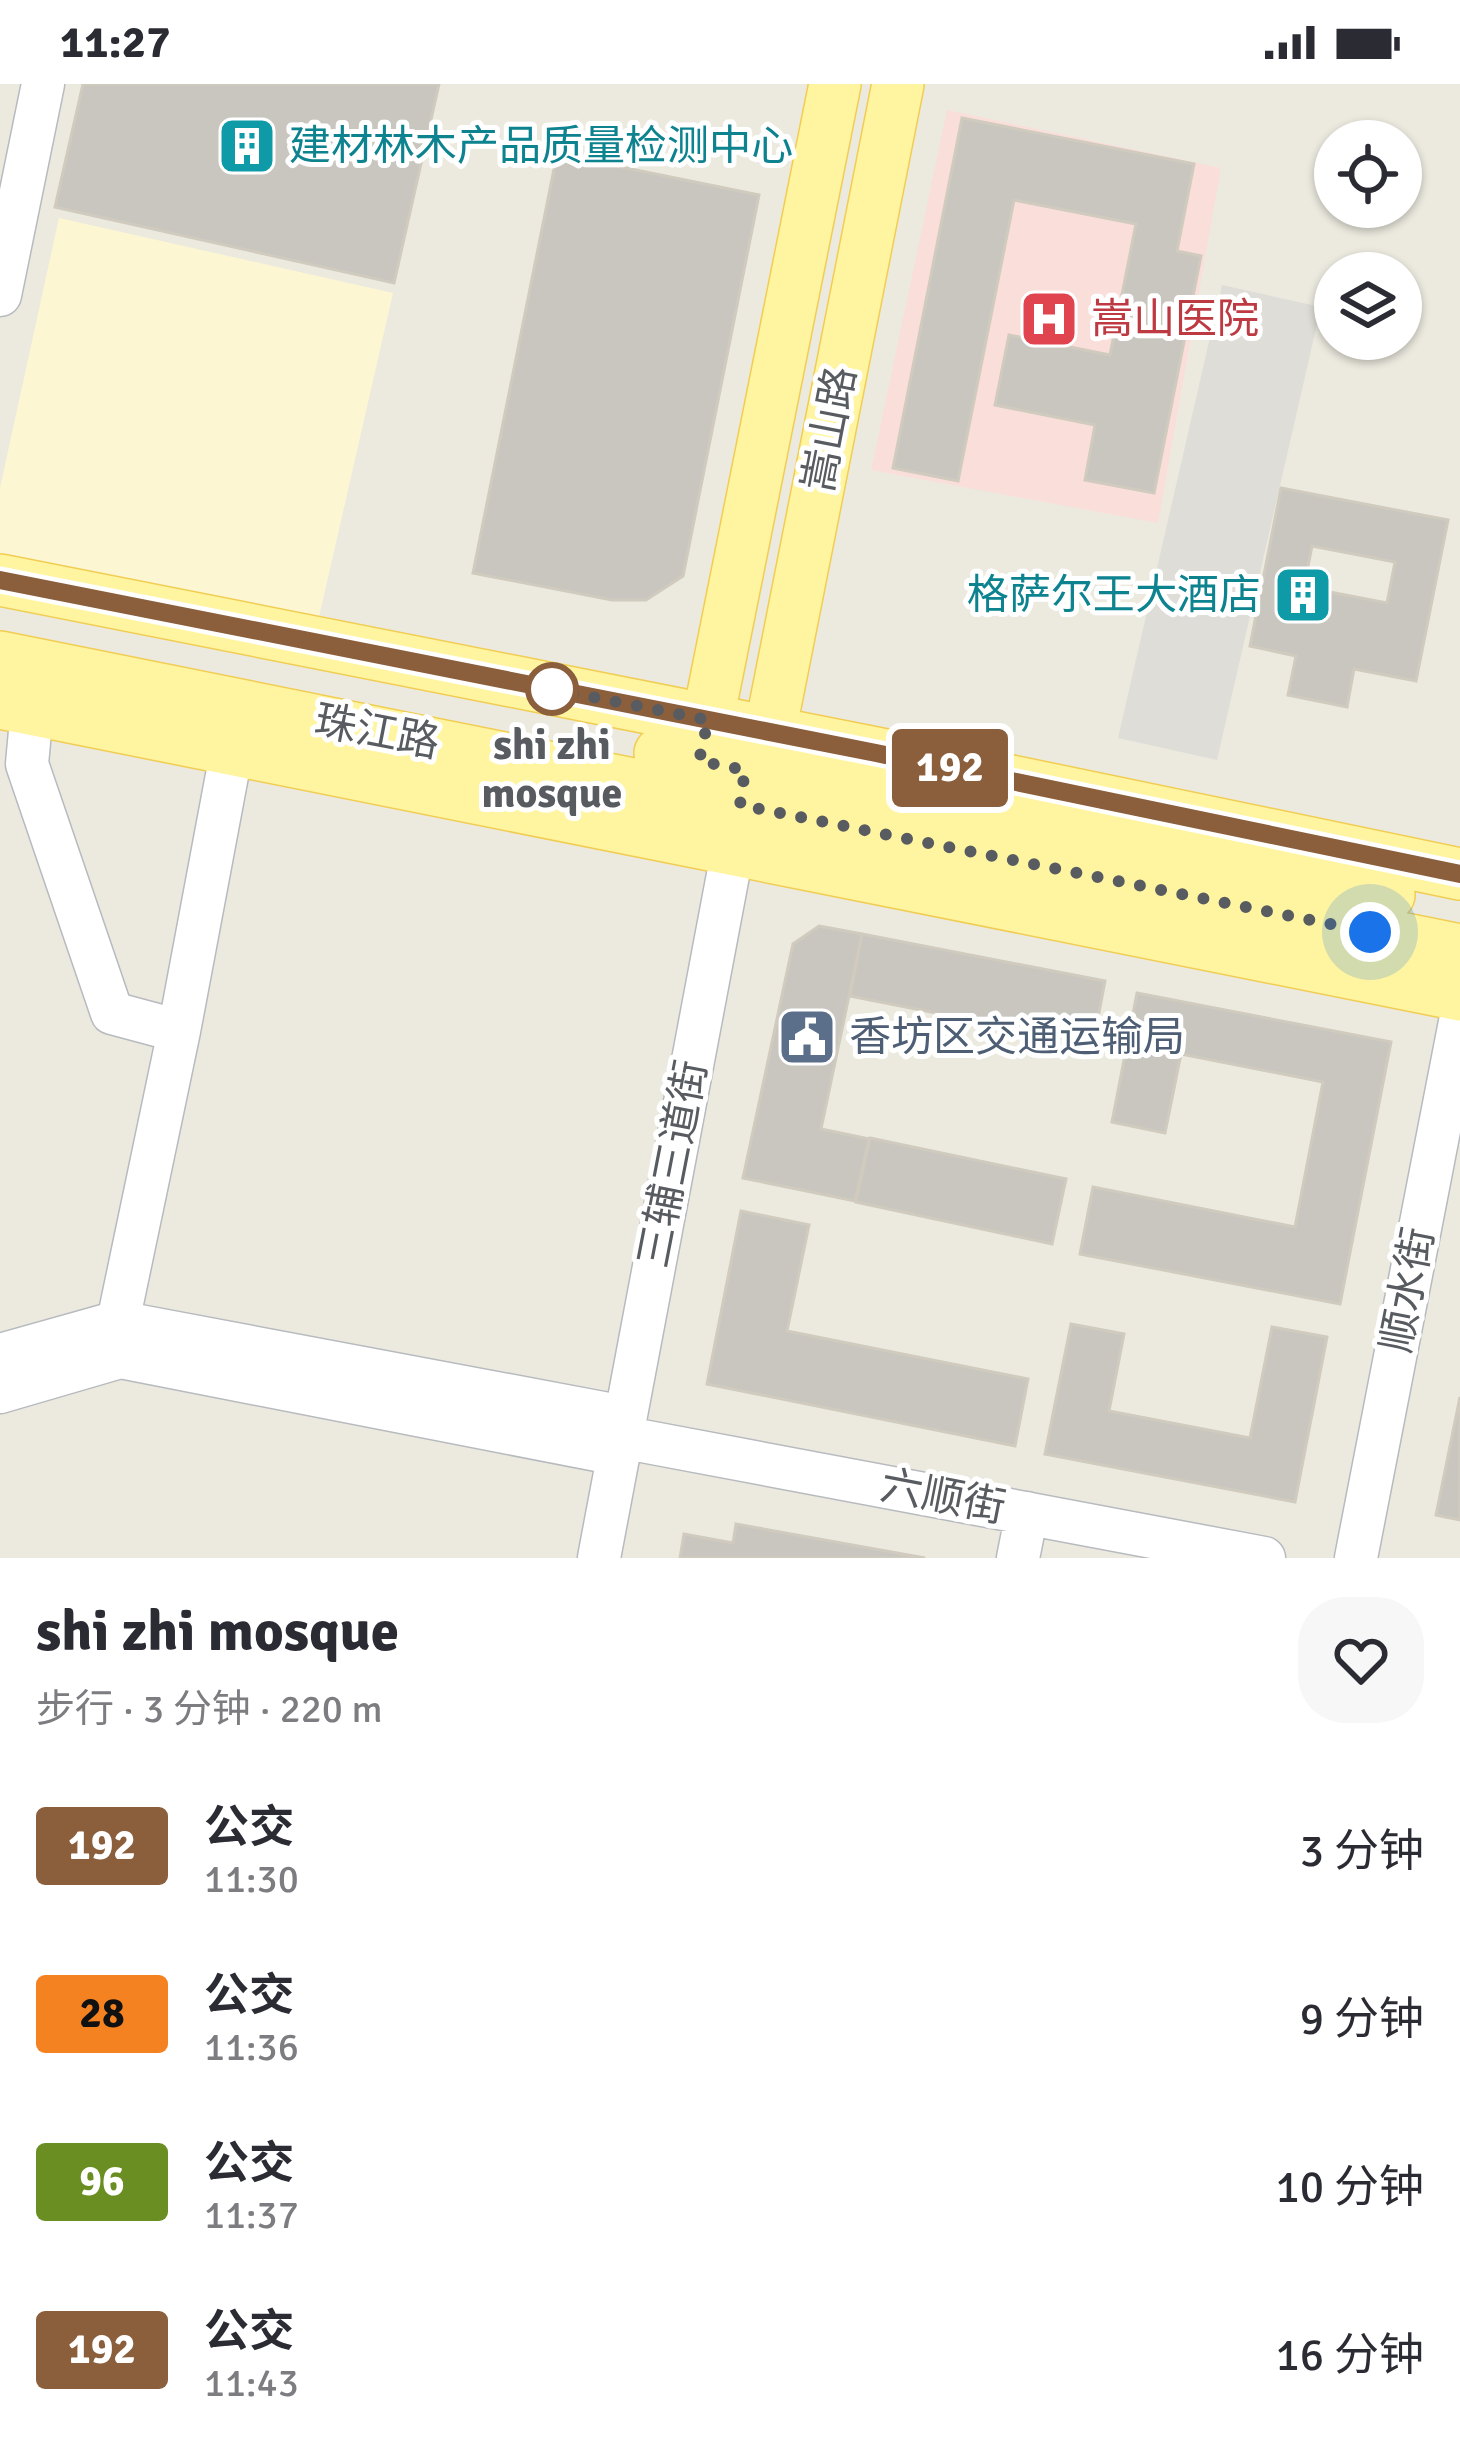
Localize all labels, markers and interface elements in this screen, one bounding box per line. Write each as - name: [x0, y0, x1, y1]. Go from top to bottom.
- text: 11:27: [60, 15, 170, 70]
- building icon: 建材林木产品质量检测中心: [216, 115, 278, 177]
- map controls: [1314, 120, 1422, 360]
- button: locate: [1314, 120, 1422, 228]
- place label: 建材林木产品质量检测中心: [289, 121, 793, 172]
- button: layers: [1314, 252, 1422, 360]
- hospital icon: 嵩山医院: [1018, 288, 1080, 350]
- place label: 嵩山医院: [1091, 294, 1259, 345]
- street label: 嵩山路: [793, 362, 867, 496]
- building icon: 格萨尔王大酒店: [1272, 564, 1334, 626]
- place label: 格萨尔王大酒店: [967, 570, 1261, 621]
- marker: shi zhi mosque: [527, 664, 577, 714]
- street label: 珠江路: [310, 695, 444, 769]
- place label: shi zhi mosque: [482, 720, 622, 819]
- line badge: 192: [881, 729, 1019, 807]
- text: 192: [916, 742, 984, 793]
- your location: [1340, 902, 1400, 962]
- public building icon: 香坊区交通运输局: [776, 1006, 838, 1068]
- place label: 香坊区交通运输局: [849, 1012, 1185, 1063]
- street label: 三辅三道街: [628, 1056, 718, 1272]
- street label: 顺水街: [1371, 1223, 1445, 1357]
- street label: 六顺街: [876, 1460, 1010, 1534]
- text: shi zhi mosque: [36, 1596, 399, 1667]
- button: heart: [1298, 1597, 1424, 1723]
- text: 步行 · 3 分钟 · 220 m: [36, 1685, 383, 1733]
- text: 公交: [204, 1800, 294, 1855]
- text: 192: [68, 1820, 136, 1871]
- text: 3 分钟: [1300, 1824, 1424, 1879]
- text: 11:30: [204, 1855, 299, 1903]
- text: 公交: [204, 1968, 294, 2023]
- text: 28: [79, 1988, 125, 2039]
- text: 9 分钟: [1300, 1992, 1424, 2047]
- text: 11:36: [204, 2023, 299, 2071]
- text: 公交: [204, 2136, 294, 2191]
- text: 96: [79, 2156, 125, 2207]
- text: 10 分钟: [1275, 2160, 1424, 2215]
- text: 11:37: [204, 2191, 299, 2239]
- text: 公交: [204, 2304, 294, 2359]
- text: 192: [68, 2324, 136, 2375]
- text: 16 分钟: [1275, 2328, 1424, 2383]
- text: 11:43: [204, 2359, 299, 2407]

